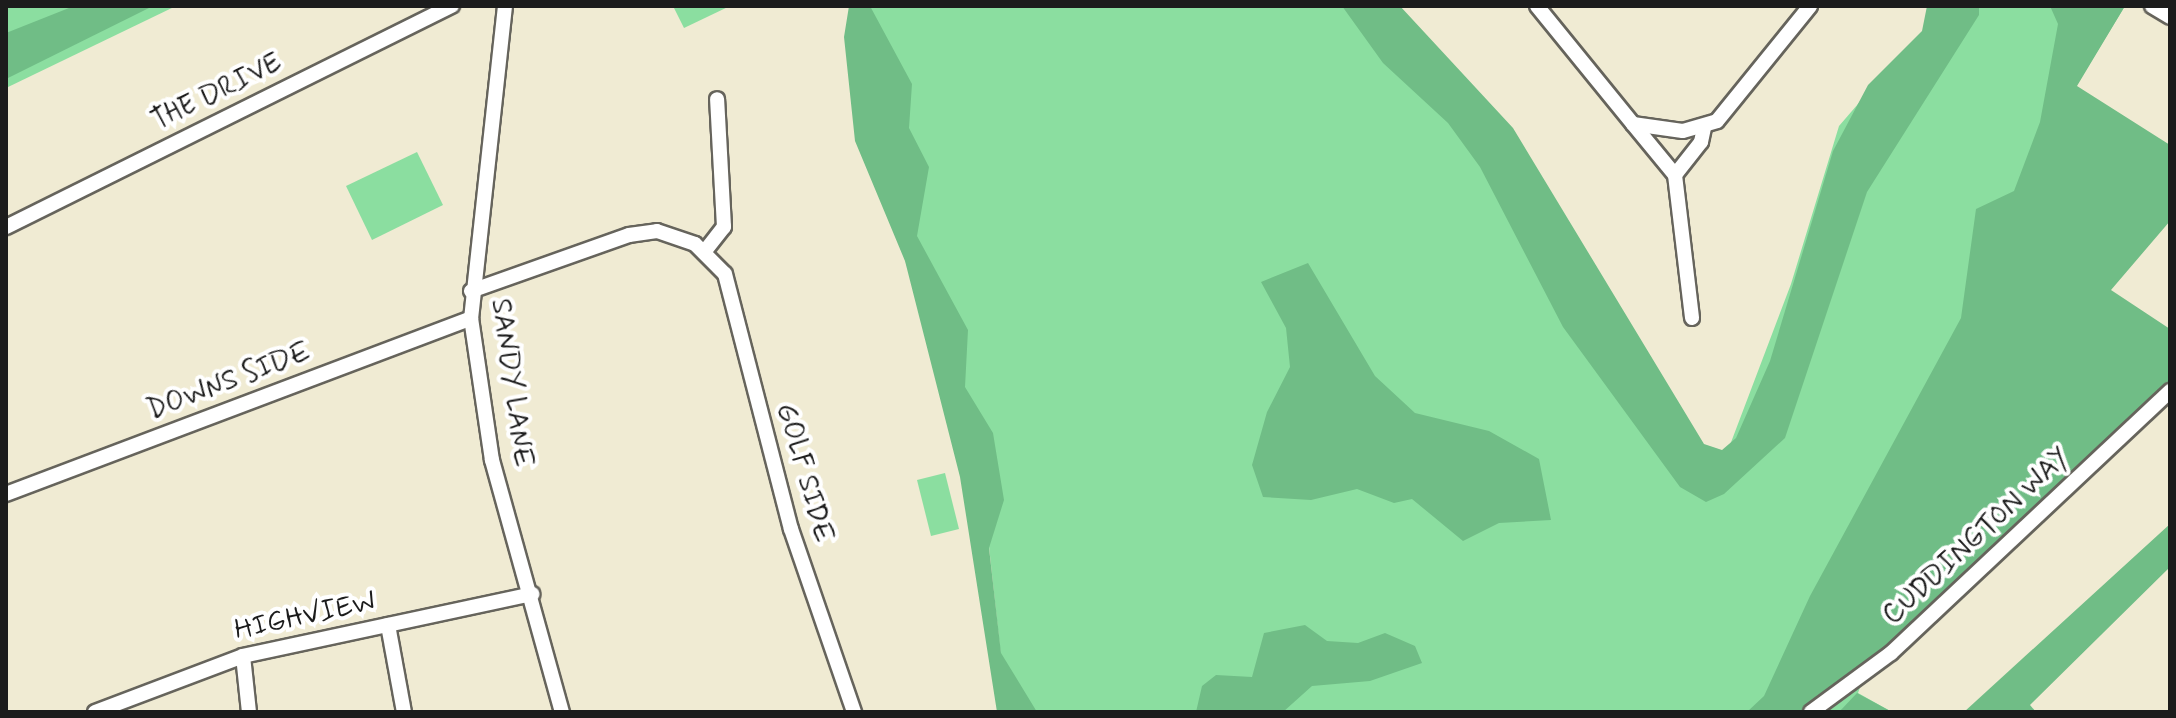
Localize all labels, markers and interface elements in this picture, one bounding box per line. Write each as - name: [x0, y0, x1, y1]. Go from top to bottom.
- street label: THE DRIVE: [145, 46, 289, 140]
- street label: SANDY LANE: [482, 295, 540, 471]
- street label: DOWNS SIDE: [143, 336, 315, 428]
- street label: GOLF SIDE: [768, 400, 840, 546]
- street label: CUDDINGTON WAY: [1876, 441, 2078, 633]
- street label: HIGHVIEW: [232, 586, 378, 648]

